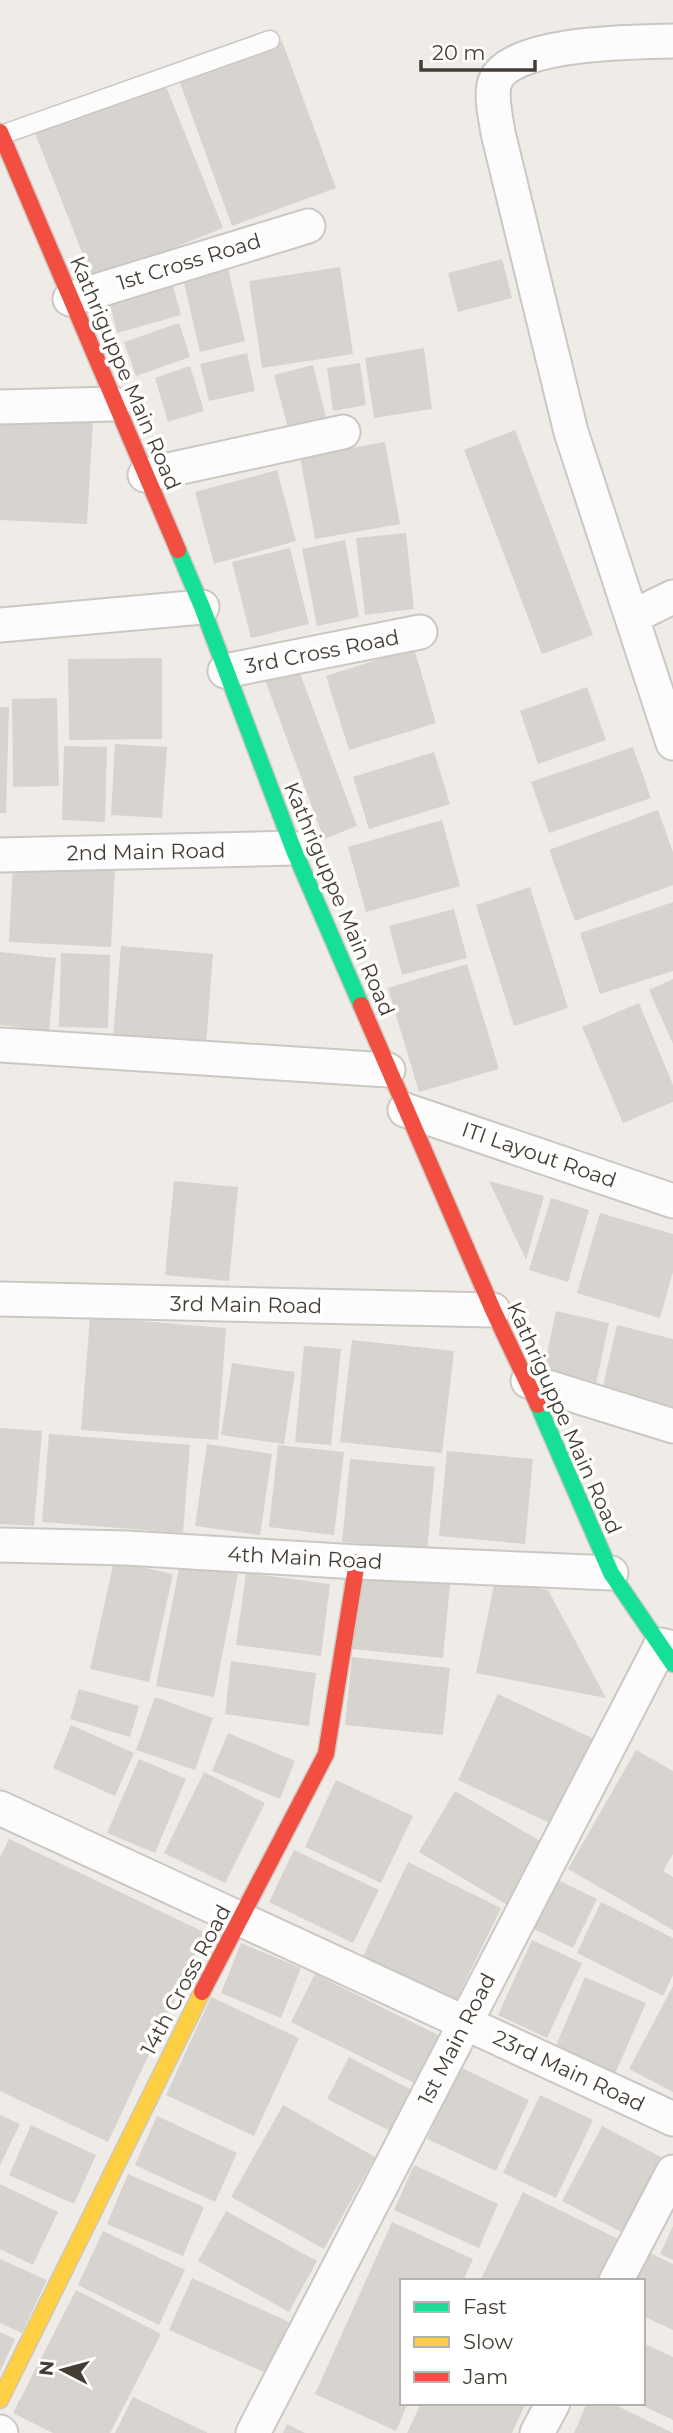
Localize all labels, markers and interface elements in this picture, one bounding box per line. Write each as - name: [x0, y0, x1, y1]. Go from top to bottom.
- scale bar: [421, 28, 535, 72]
- text: 20 m: [432, 40, 486, 65]
- street label: 1st Cross Road: [114, 228, 264, 295]
- street label: Kathriguppe Main Road: [65, 252, 186, 493]
- street label: 3rd Cross Road: [243, 624, 401, 679]
- street label: Kathriguppe Main Road: [279, 778, 400, 1019]
- street label: 2nd Main Road: [67, 838, 225, 865]
- street label: ITI Layout Road: [459, 1116, 620, 1193]
- street label: 3rd Main Road: [170, 1291, 322, 1318]
- street label: Kathriguppe Main Road: [502, 1298, 627, 1538]
- street label: 4th Main Road: [227, 1541, 383, 1574]
- street label: 14th Cross Road: [135, 1900, 236, 2059]
- street label: 1st Main Road: [413, 1969, 501, 2109]
- street label: 23rd Main Road: [489, 2024, 649, 2117]
- legend: [400, 2279, 645, 2405]
- text: Fast: [463, 2294, 507, 2319]
- text: Slow: [463, 2329, 513, 2354]
- north arrow: [28, 2335, 98, 2405]
- text: N: [34, 2359, 59, 2377]
- text: Jam: [462, 2364, 508, 2389]

